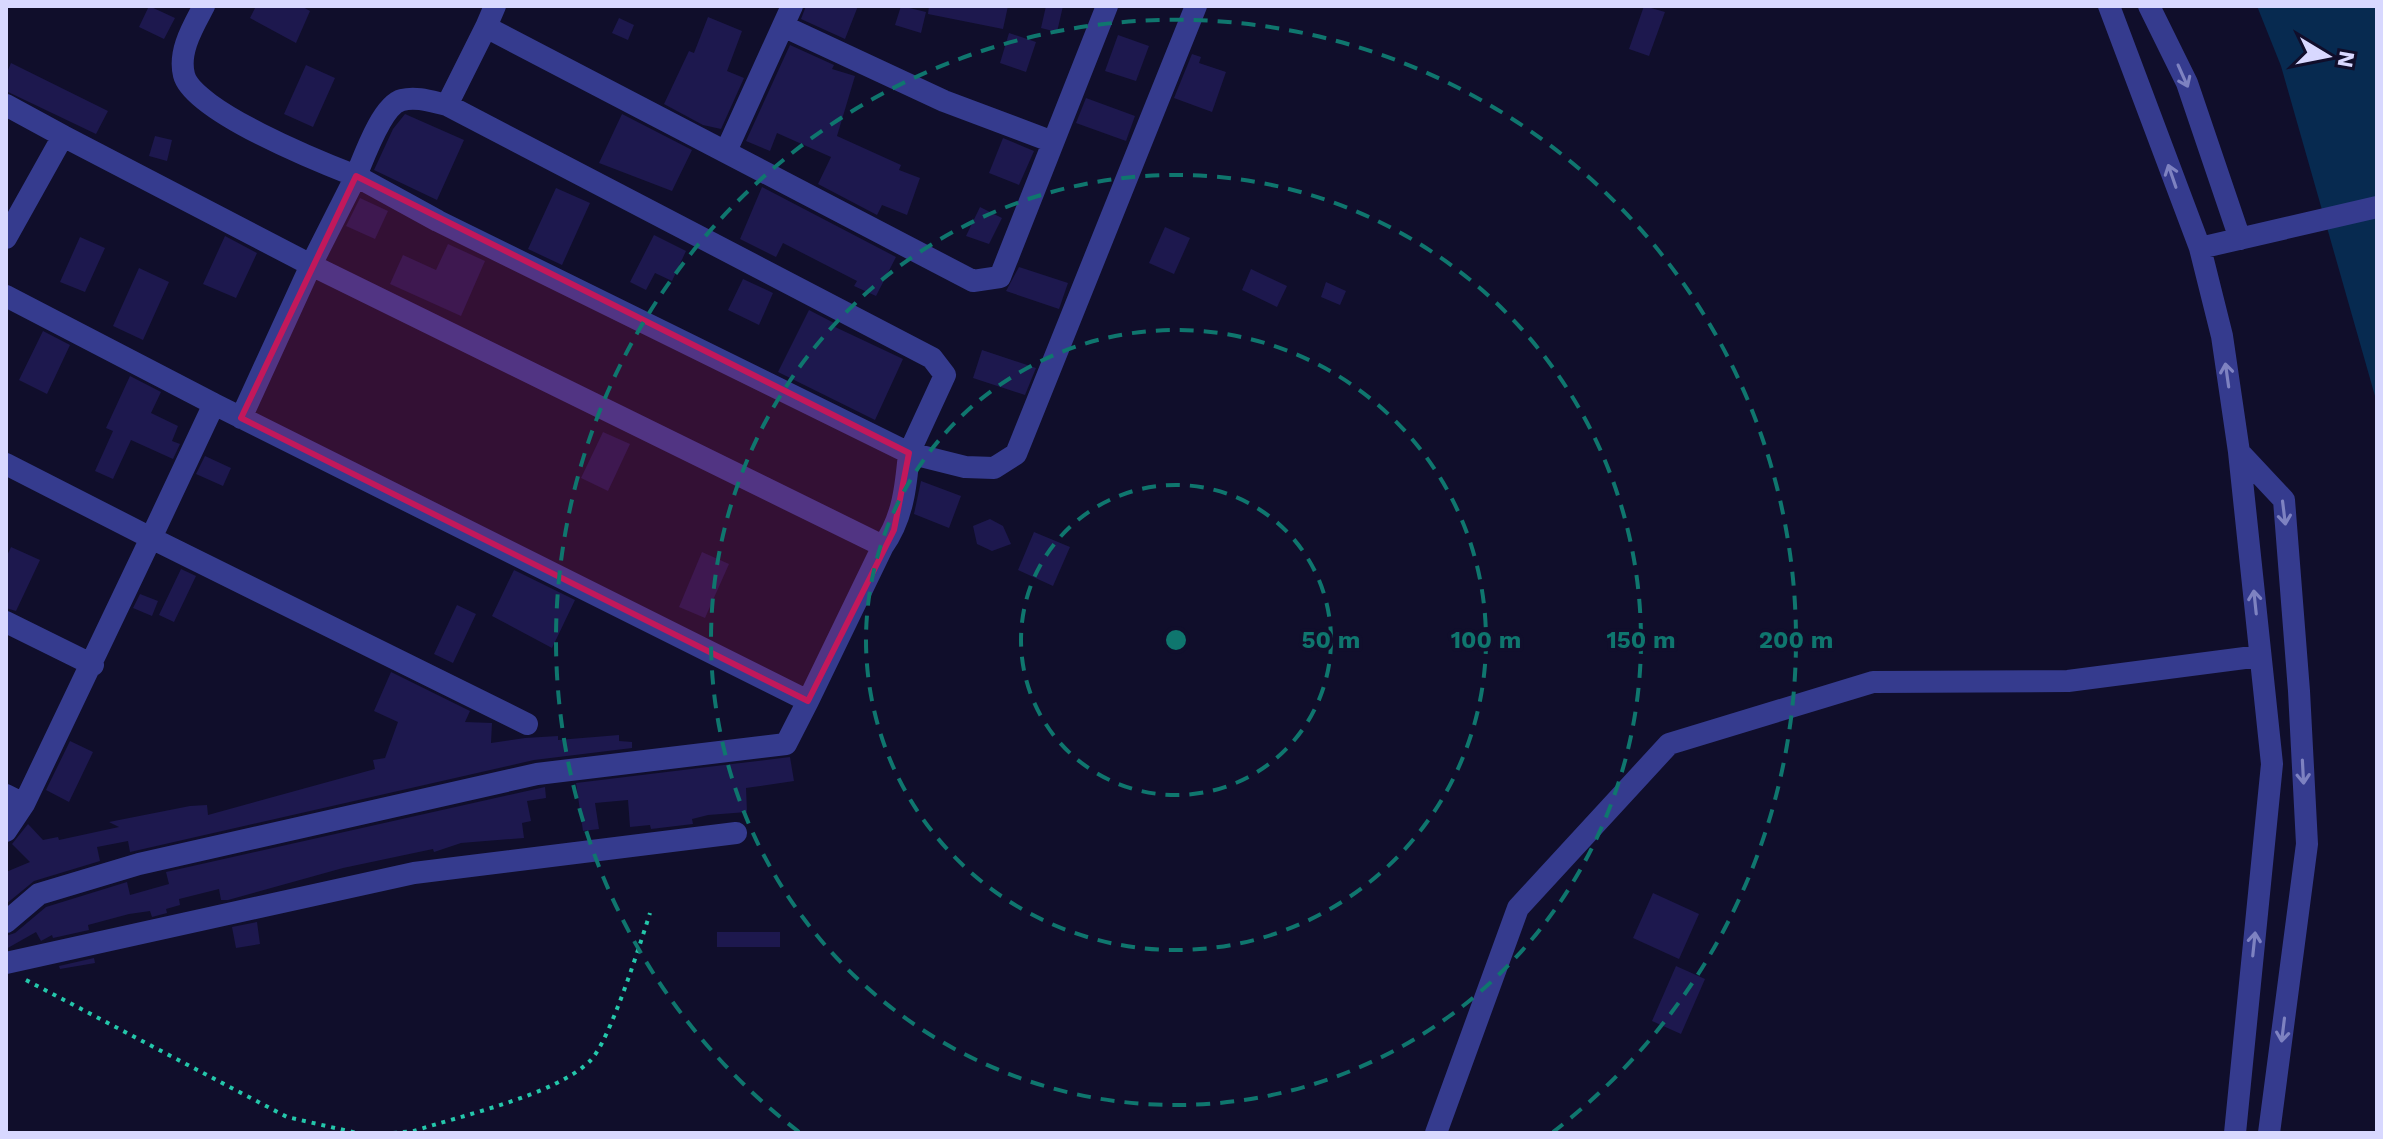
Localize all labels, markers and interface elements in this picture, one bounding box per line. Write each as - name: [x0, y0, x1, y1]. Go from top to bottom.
- north arrow: [2287, 16, 2367, 96]
- text: N: [2332, 49, 2360, 70]
- one-way arrow: [2176, 64, 2191, 88]
- one-way arrow: [2163, 163, 2178, 188]
- one-way arrow: [2219, 363, 2234, 388]
- one-way arrow: [2277, 499, 2292, 525]
- one-way arrow: [2247, 589, 2262, 616]
- centre of rings: [1162, 626, 1190, 654]
- text: 50 m: [1302, 626, 1360, 654]
- text: 100 m: [1451, 626, 1521, 654]
- text: 150 m: [1606, 626, 1676, 654]
- text: 200 m: [1759, 626, 1833, 654]
- one-way arrow: [2296, 758, 2311, 785]
- one-way arrow: [2247, 931, 2262, 958]
- one-way arrow: [2275, 1016, 2290, 1043]

